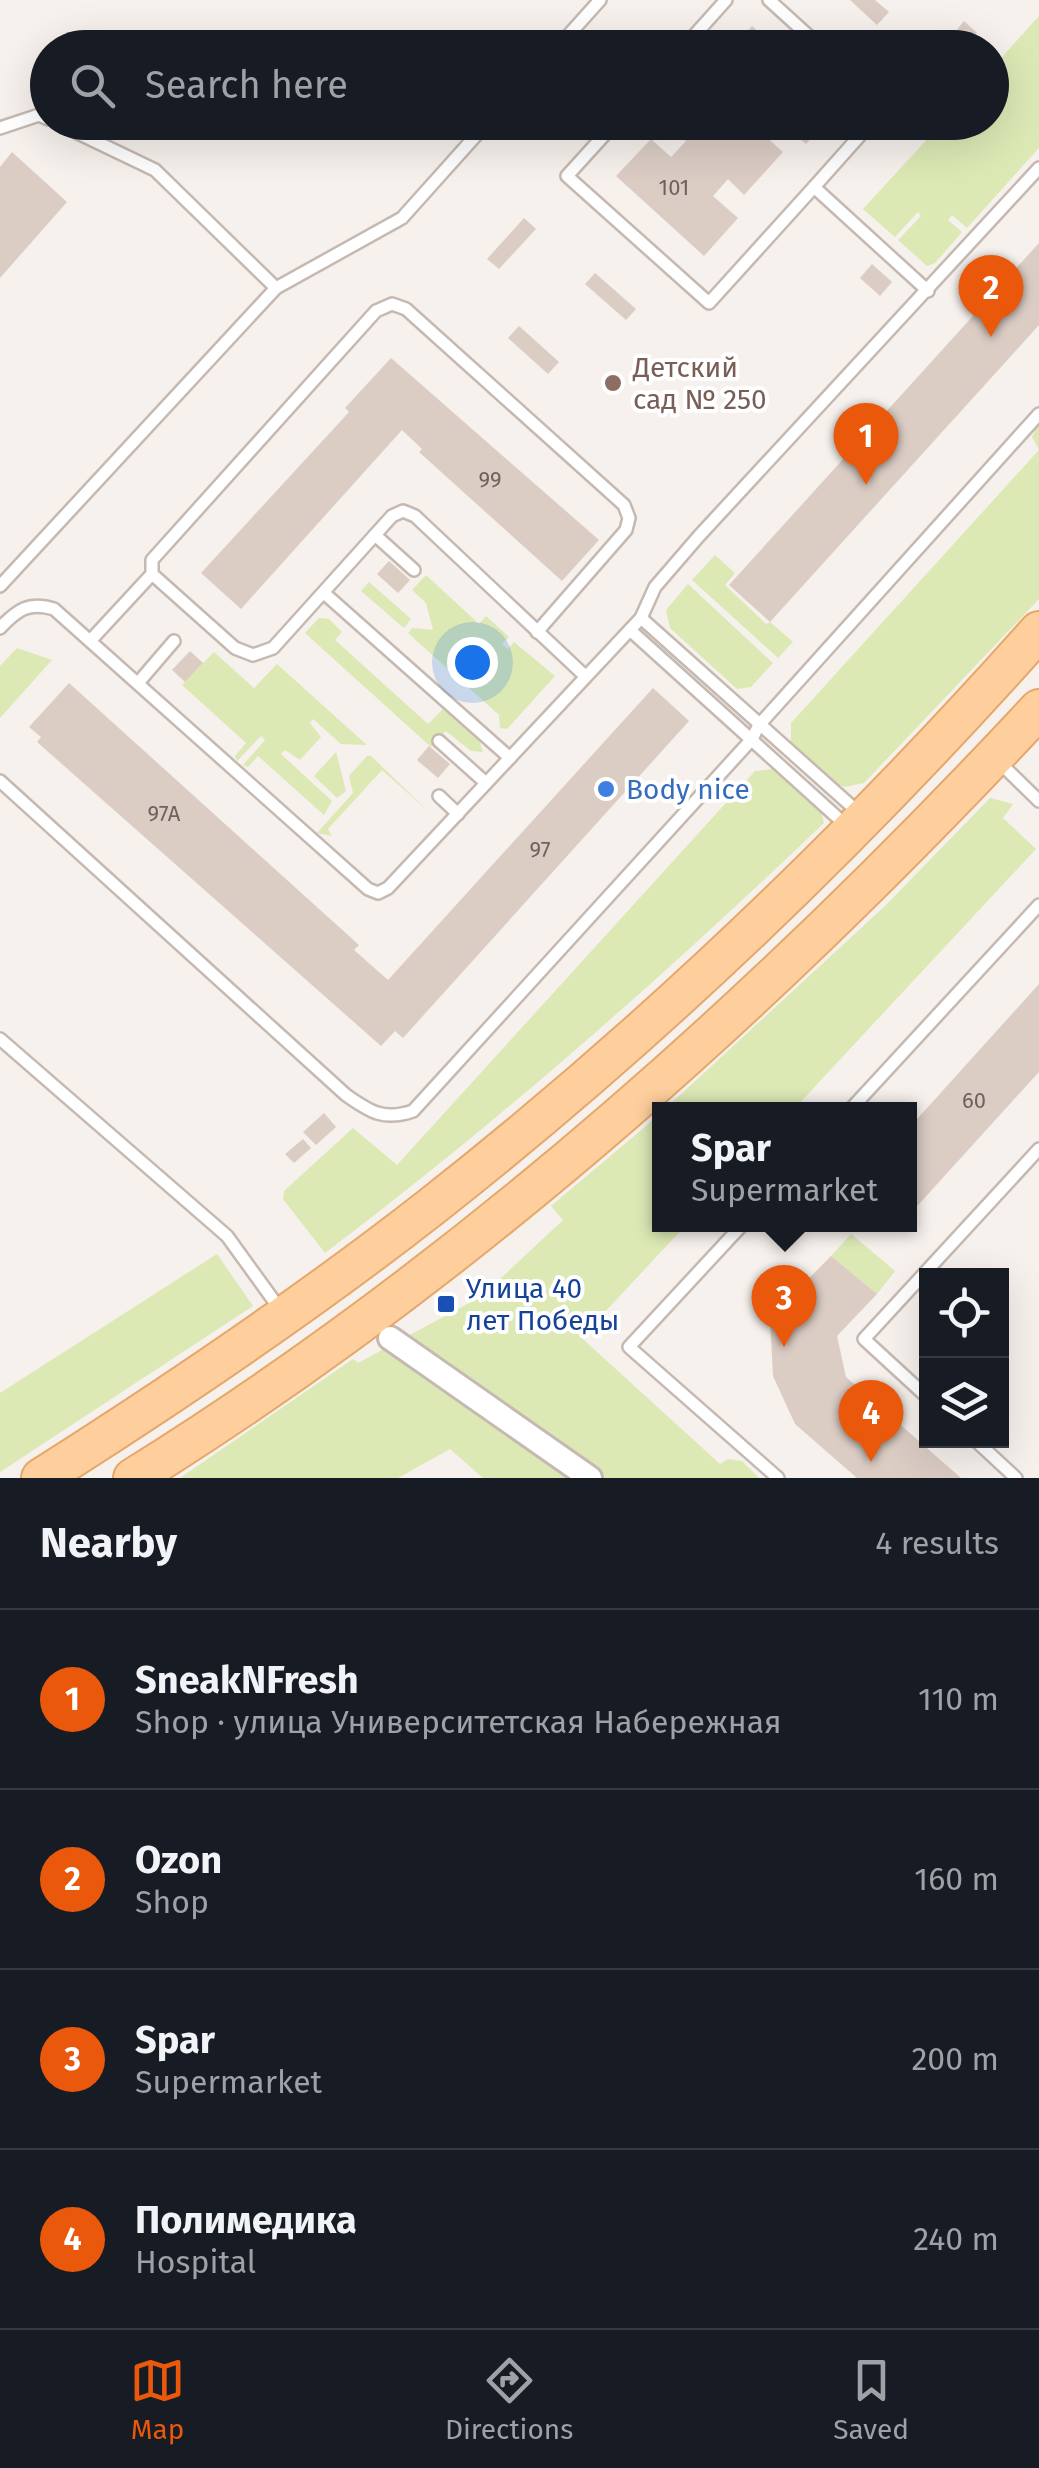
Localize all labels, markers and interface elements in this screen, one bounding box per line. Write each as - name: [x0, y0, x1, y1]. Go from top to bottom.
- search box: [30, 30, 1009, 140]
- icon: search: [65, 58, 120, 113]
- text: Search here: [145, 62, 348, 108]
- house number: 101: [659, 174, 689, 201]
- pin: 2: [958, 255, 1024, 337]
- place label: Детский сад № 250: [632, 351, 767, 416]
- marker: Детский сад № 250: [602, 372, 624, 394]
- pin: 1: [834, 402, 898, 485]
- house number: 99: [478, 466, 502, 493]
- your location: [447, 637, 498, 688]
- place label: Body nice: [626, 773, 750, 806]
- marker: Body nice: [595, 778, 617, 800]
- house number: 97А: [148, 800, 181, 827]
- house number: 97: [530, 836, 551, 863]
- house number: 60: [962, 1087, 986, 1114]
- popup: [652, 1102, 917, 1232]
- text: Spar: [691, 1125, 771, 1171]
- text: Supermarket: [691, 1171, 878, 1209]
- pin: 3: [752, 1264, 816, 1347]
- map controls: [919, 1268, 1009, 1448]
- button: locate: [919, 1268, 1009, 1358]
- place label: Улица 40 лет Победы: [466, 1272, 619, 1337]
- marker: Улица 40 лет Победы: [435, 1293, 457, 1315]
- button: layers: [919, 1358, 1009, 1448]
- pin: 4: [838, 1380, 904, 1462]
- text: Nearby: [40, 1518, 177, 1568]
- text: 4 results: [875, 1524, 999, 1562]
- text: SneakNFresh: [135, 1657, 359, 1703]
- text: 1: [65, 1680, 80, 1718]
- text: 110 m: [918, 1680, 999, 1718]
- text: Shop · улица Университетская Набережная: [135, 1703, 782, 1741]
- text: Ozon: [135, 1837, 222, 1883]
- text: 2: [64, 1860, 81, 1898]
- text: 160 m: [914, 1860, 999, 1898]
- text: Shop: [135, 1883, 209, 1921]
- text: Spar: [135, 2017, 215, 2063]
- text: 3: [64, 2040, 81, 2078]
- text: 200 m: [912, 2040, 999, 2078]
- text: Supermarket: [135, 2063, 322, 2101]
- text: Полимедика: [135, 2197, 357, 2243]
- text: 4: [63, 2220, 82, 2258]
- text: 240 m: [913, 2220, 999, 2258]
- text: Hospital: [135, 2243, 256, 2281]
- tab: Map: [130, 2353, 185, 2446]
- tab: Directions: [445, 2353, 573, 2446]
- tab: Saved: [833, 2353, 909, 2446]

